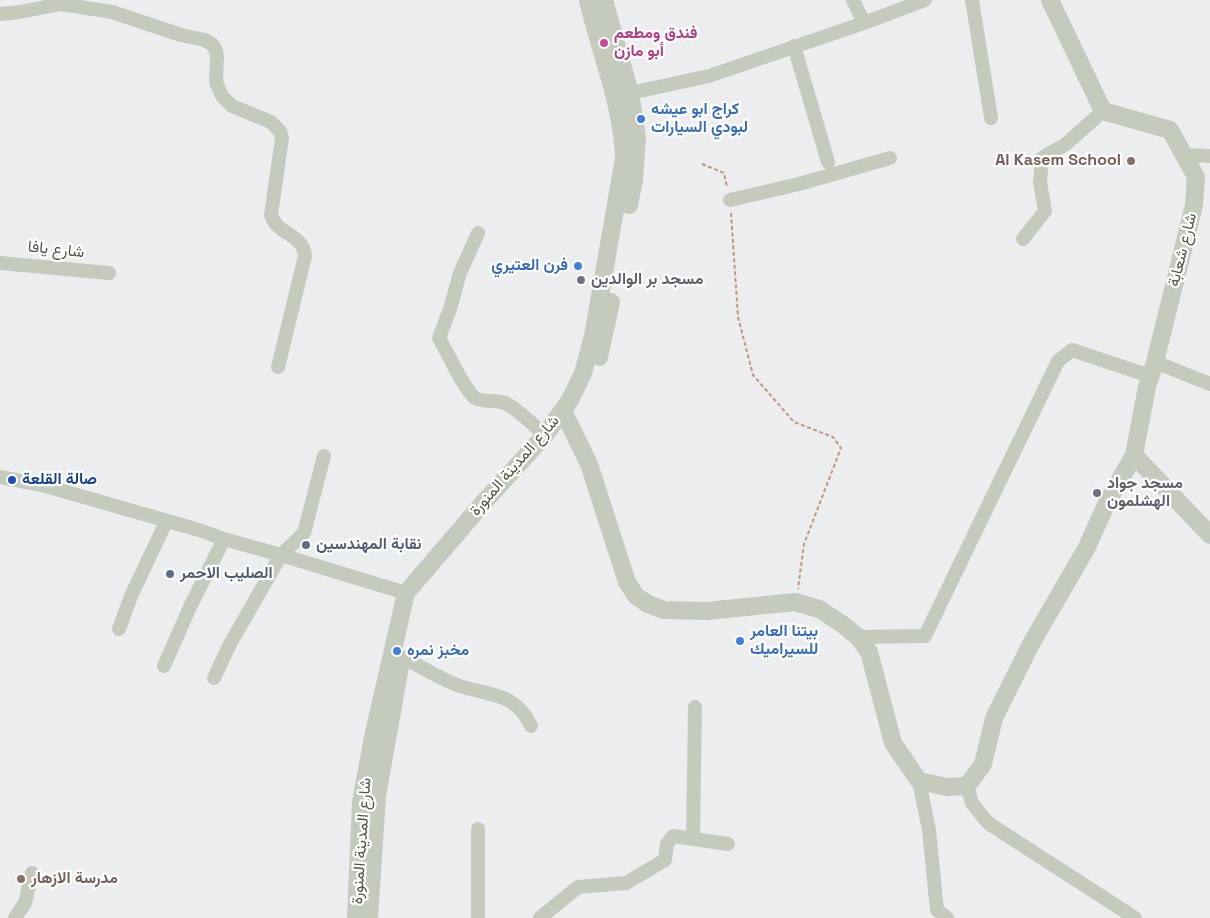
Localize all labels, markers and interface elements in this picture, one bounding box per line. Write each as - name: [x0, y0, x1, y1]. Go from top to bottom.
- place label: فندق ومطعم أبو مازن: [614, 24, 697, 62]
- marker: فندق ومطعم أبو مازن: [598, 37, 610, 49]
- place label: كراج ابو عيشه لبودي السيارات: [651, 100, 748, 138]
- marker: كراج ابو عيشه لبودي السيارات: [635, 113, 647, 125]
- place label: Al Kasem School: [995, 151, 1121, 171]
- marker: Al Kasem School: [1125, 155, 1137, 167]
- street label: شارع شعابة: [1165, 211, 1201, 289]
- street label: شارع يافا: [27, 237, 85, 263]
- place label: فرن العتيري: [491, 256, 568, 276]
- marker: فرن العتيري: [572, 260, 584, 272]
- place label: مسجد بر الوالدين: [591, 270, 703, 290]
- marker: مسجد بر الوالدين: [575, 274, 587, 286]
- street label: شارع المدينة المنورة: [466, 412, 564, 520]
- place label: صالة القلعة: [22, 470, 97, 490]
- marker: صالة القلعة: [6, 474, 18, 486]
- place label: مسجد جواد الهشلمون: [1107, 474, 1183, 512]
- marker: مسجد جواد الهشلمون: [1091, 487, 1103, 499]
- place label: نقابة المهندسين: [316, 535, 422, 555]
- marker: نقابة المهندسين: [300, 539, 312, 551]
- place label: الصليب الاحمر: [180, 564, 273, 584]
- marker: الصليب الاحمر: [164, 568, 176, 580]
- place label: بيتنا العامر للسيراميك: [750, 622, 818, 660]
- marker: بيتنا العامر للسيراميك: [734, 635, 746, 647]
- place label: مخبز نمره: [407, 641, 469, 661]
- marker: مخبز نمره: [391, 645, 403, 657]
- street label: شارع المدينة المنورة: [348, 777, 376, 905]
- place label: مدرسة الازهار: [31, 869, 118, 889]
- marker: مدرسة الازهار: [15, 873, 27, 885]

